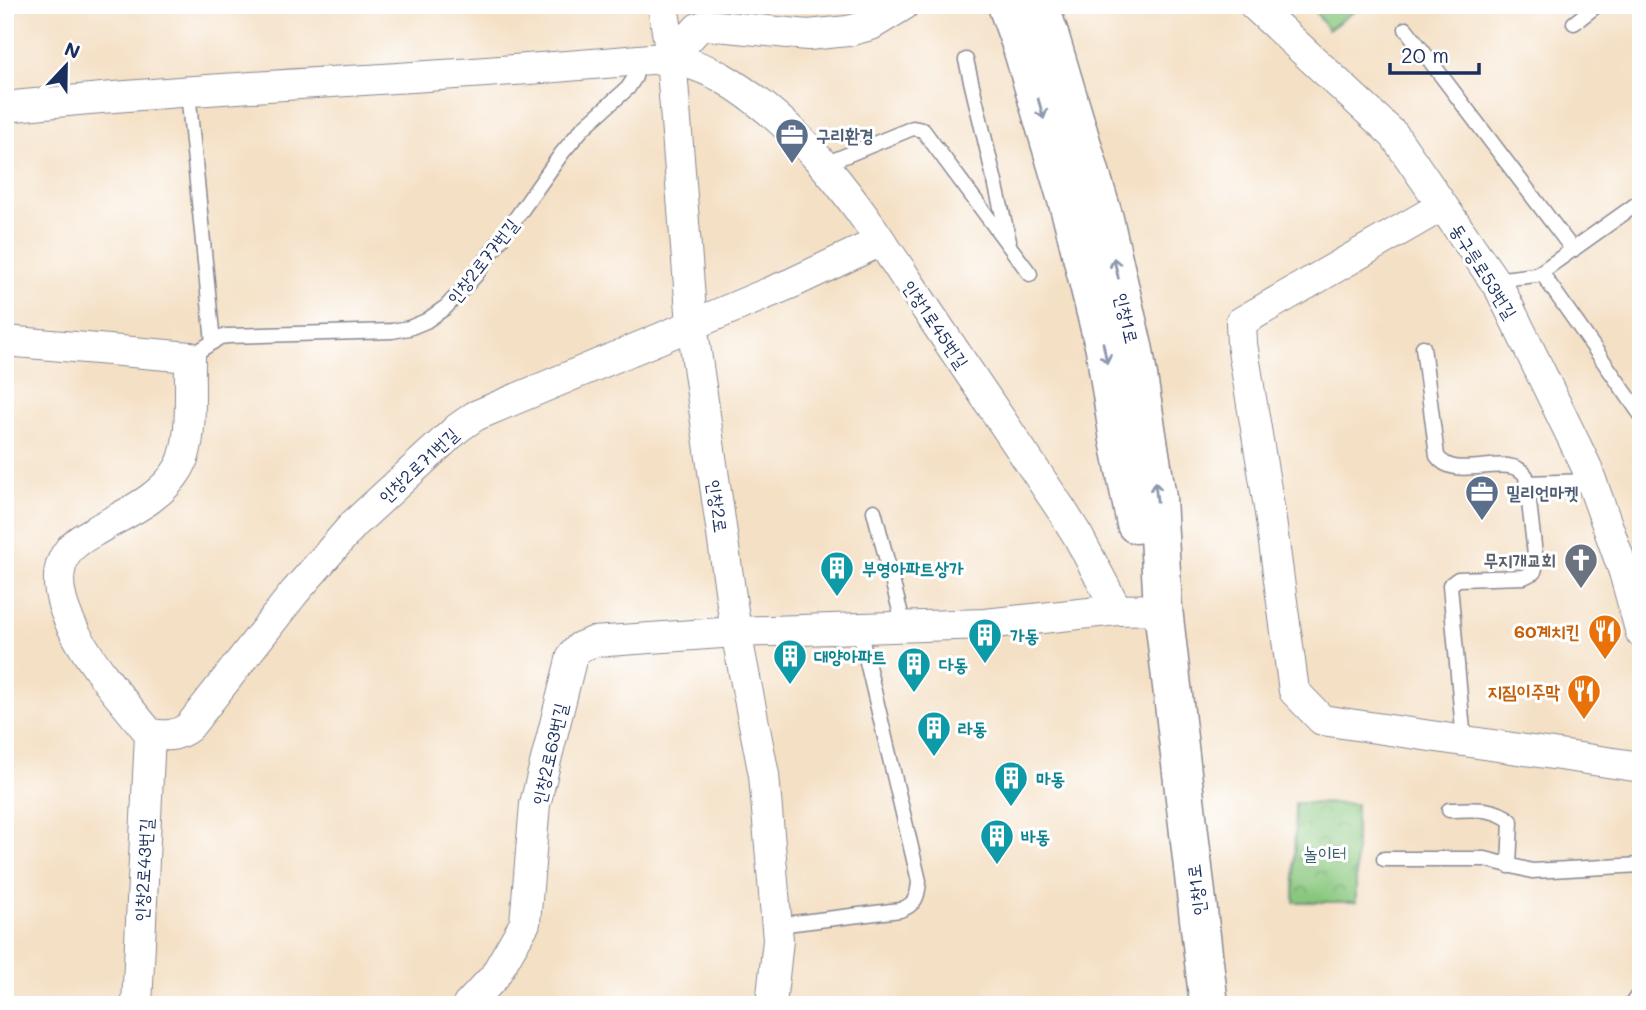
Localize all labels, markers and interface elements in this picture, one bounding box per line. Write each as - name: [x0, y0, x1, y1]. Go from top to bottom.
- north arrow: [32, 32, 102, 102]
- scale bar: [1390, 32, 1480, 76]
- text: N: [61, 35, 84, 64]
- text: 20 m: [1401, 41, 1449, 68]
- one-way arrow: [1035, 98, 1048, 120]
- office icon: 구리환경: [773, 116, 811, 165]
- place label: 구리환경: [816, 123, 874, 147]
- street label: 인창2로77번길: [441, 213, 523, 309]
- street label: 동구릉로53번길: [1445, 219, 1523, 324]
- one-way arrow: [1108, 257, 1122, 280]
- street label: 인창1로45번길: [898, 275, 975, 373]
- street label: 인창1로: [1110, 290, 1144, 346]
- one-way arrow: [1099, 341, 1112, 364]
- street label: 인창2로71번길: [373, 422, 463, 508]
- office icon: 밀리언마켓: [1463, 473, 1501, 522]
- street label: 인창2로: [702, 478, 734, 534]
- place label: 밀리언마켓: [1506, 480, 1578, 504]
- one-way arrow: [1149, 481, 1162, 504]
- church icon: 무지개교회: [1562, 541, 1600, 590]
- place label: 무지개교회: [1484, 548, 1556, 572]
- building icon: 부영아파트상가: [818, 549, 856, 598]
- place label: 부영아파트상가: [862, 556, 964, 580]
- restaurant icon: 60계치킨: [1586, 612, 1624, 661]
- building icon: 가동: [966, 616, 1004, 665]
- place label: 60계치킨: [1514, 619, 1580, 643]
- place label: 가동: [1010, 623, 1039, 647]
- building icon: 대양아파트: [771, 637, 809, 686]
- place label: 대양아파트: [814, 644, 886, 668]
- building icon: 다동: [895, 645, 933, 694]
- place label: 다동: [939, 652, 968, 676]
- restaurant icon: 지짐이주막: [1565, 672, 1603, 721]
- place label: 지짐이주막: [1488, 679, 1561, 703]
- street label: 인창2로63번길: [526, 700, 572, 807]
- building icon: 라동: [915, 709, 953, 758]
- place label: 라동: [958, 716, 987, 740]
- building icon: 마동: [992, 759, 1030, 808]
- place label: 마동: [1036, 766, 1065, 790]
- street label: 인창2로43번길: [128, 817, 158, 922]
- building icon: 바동: [978, 817, 1016, 866]
- place label: 바동: [1021, 824, 1050, 848]
- park label: 놀이터: [1303, 841, 1347, 865]
- street label: 인창1로: [1181, 863, 1211, 917]

